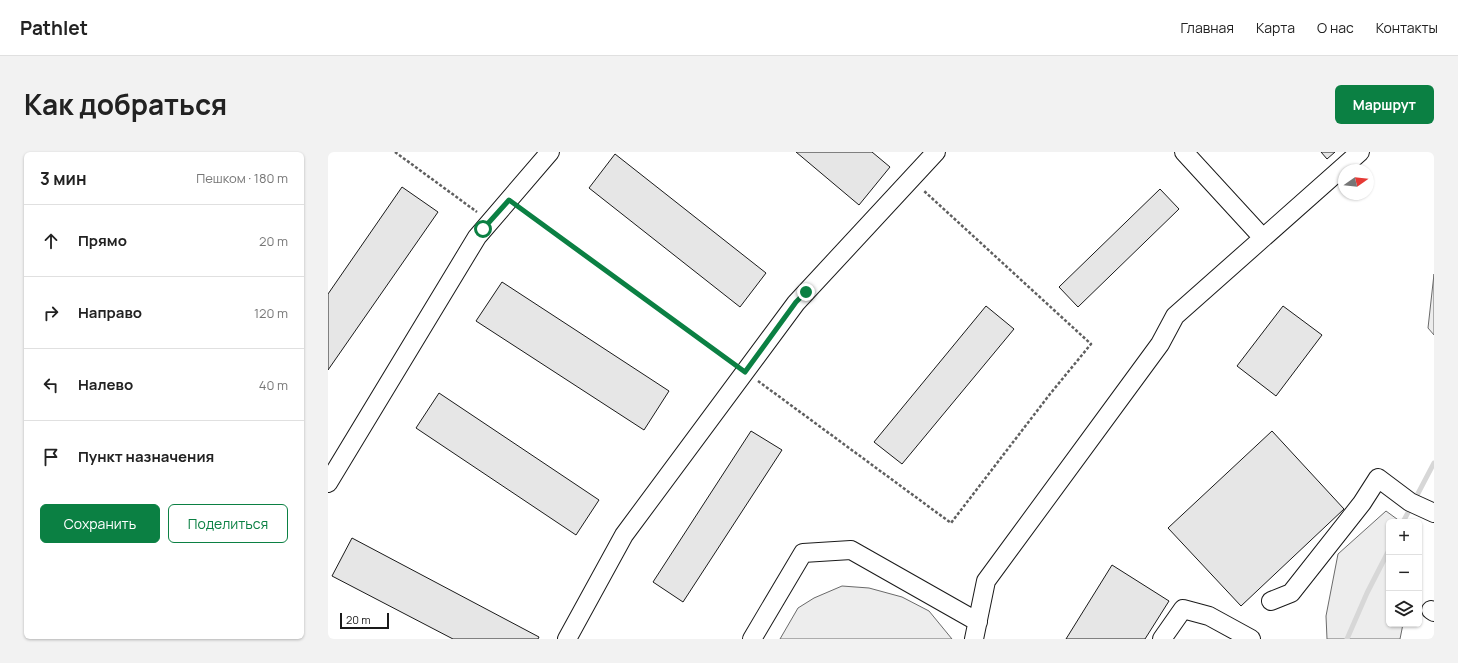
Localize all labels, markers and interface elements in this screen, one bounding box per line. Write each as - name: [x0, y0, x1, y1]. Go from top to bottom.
- text: Pathlet: [20, 15, 88, 41]
- text: Главная: [1181, 18, 1234, 37]
- text: Карта: [1256, 18, 1295, 37]
- text: О нас: [1317, 18, 1354, 37]
- text: Контакты: [1376, 18, 1438, 37]
- text: Как добраться: [24, 85, 227, 123]
- button: Маршрут: [1335, 85, 1434, 124]
- north arrow: [1338, 164, 1374, 200]
- text: 3 мин: [40, 167, 87, 190]
- text: Пешком · 180 m: [196, 169, 288, 187]
- route start: [474, 220, 492, 238]
- icon: ahead: [40, 230, 62, 252]
- text: Прямо: [78, 230, 127, 251]
- text: 20 m: [259, 232, 288, 250]
- route end: [797, 283, 815, 301]
- icon: right: [40, 302, 62, 324]
- text: Направо: [78, 302, 142, 323]
- text: 120 m: [254, 304, 288, 322]
- icon: left: [40, 374, 62, 396]
- text: Налево: [78, 374, 133, 395]
- text: 40 m: [259, 376, 288, 394]
- icon: arrive: [40, 446, 62, 468]
- text: Пункт назначения: [78, 446, 214, 467]
- button: Сохранить: [40, 504, 160, 543]
- button: Поделиться: [168, 504, 288, 543]
- map controls: [1386, 519, 1422, 627]
- button: +: [1386, 519, 1422, 555]
- button: −: [1386, 555, 1422, 591]
- button: layers: [1386, 591, 1422, 627]
- scale bar: [340, 611, 389, 630]
- text: 20 m: [346, 612, 371, 627]

